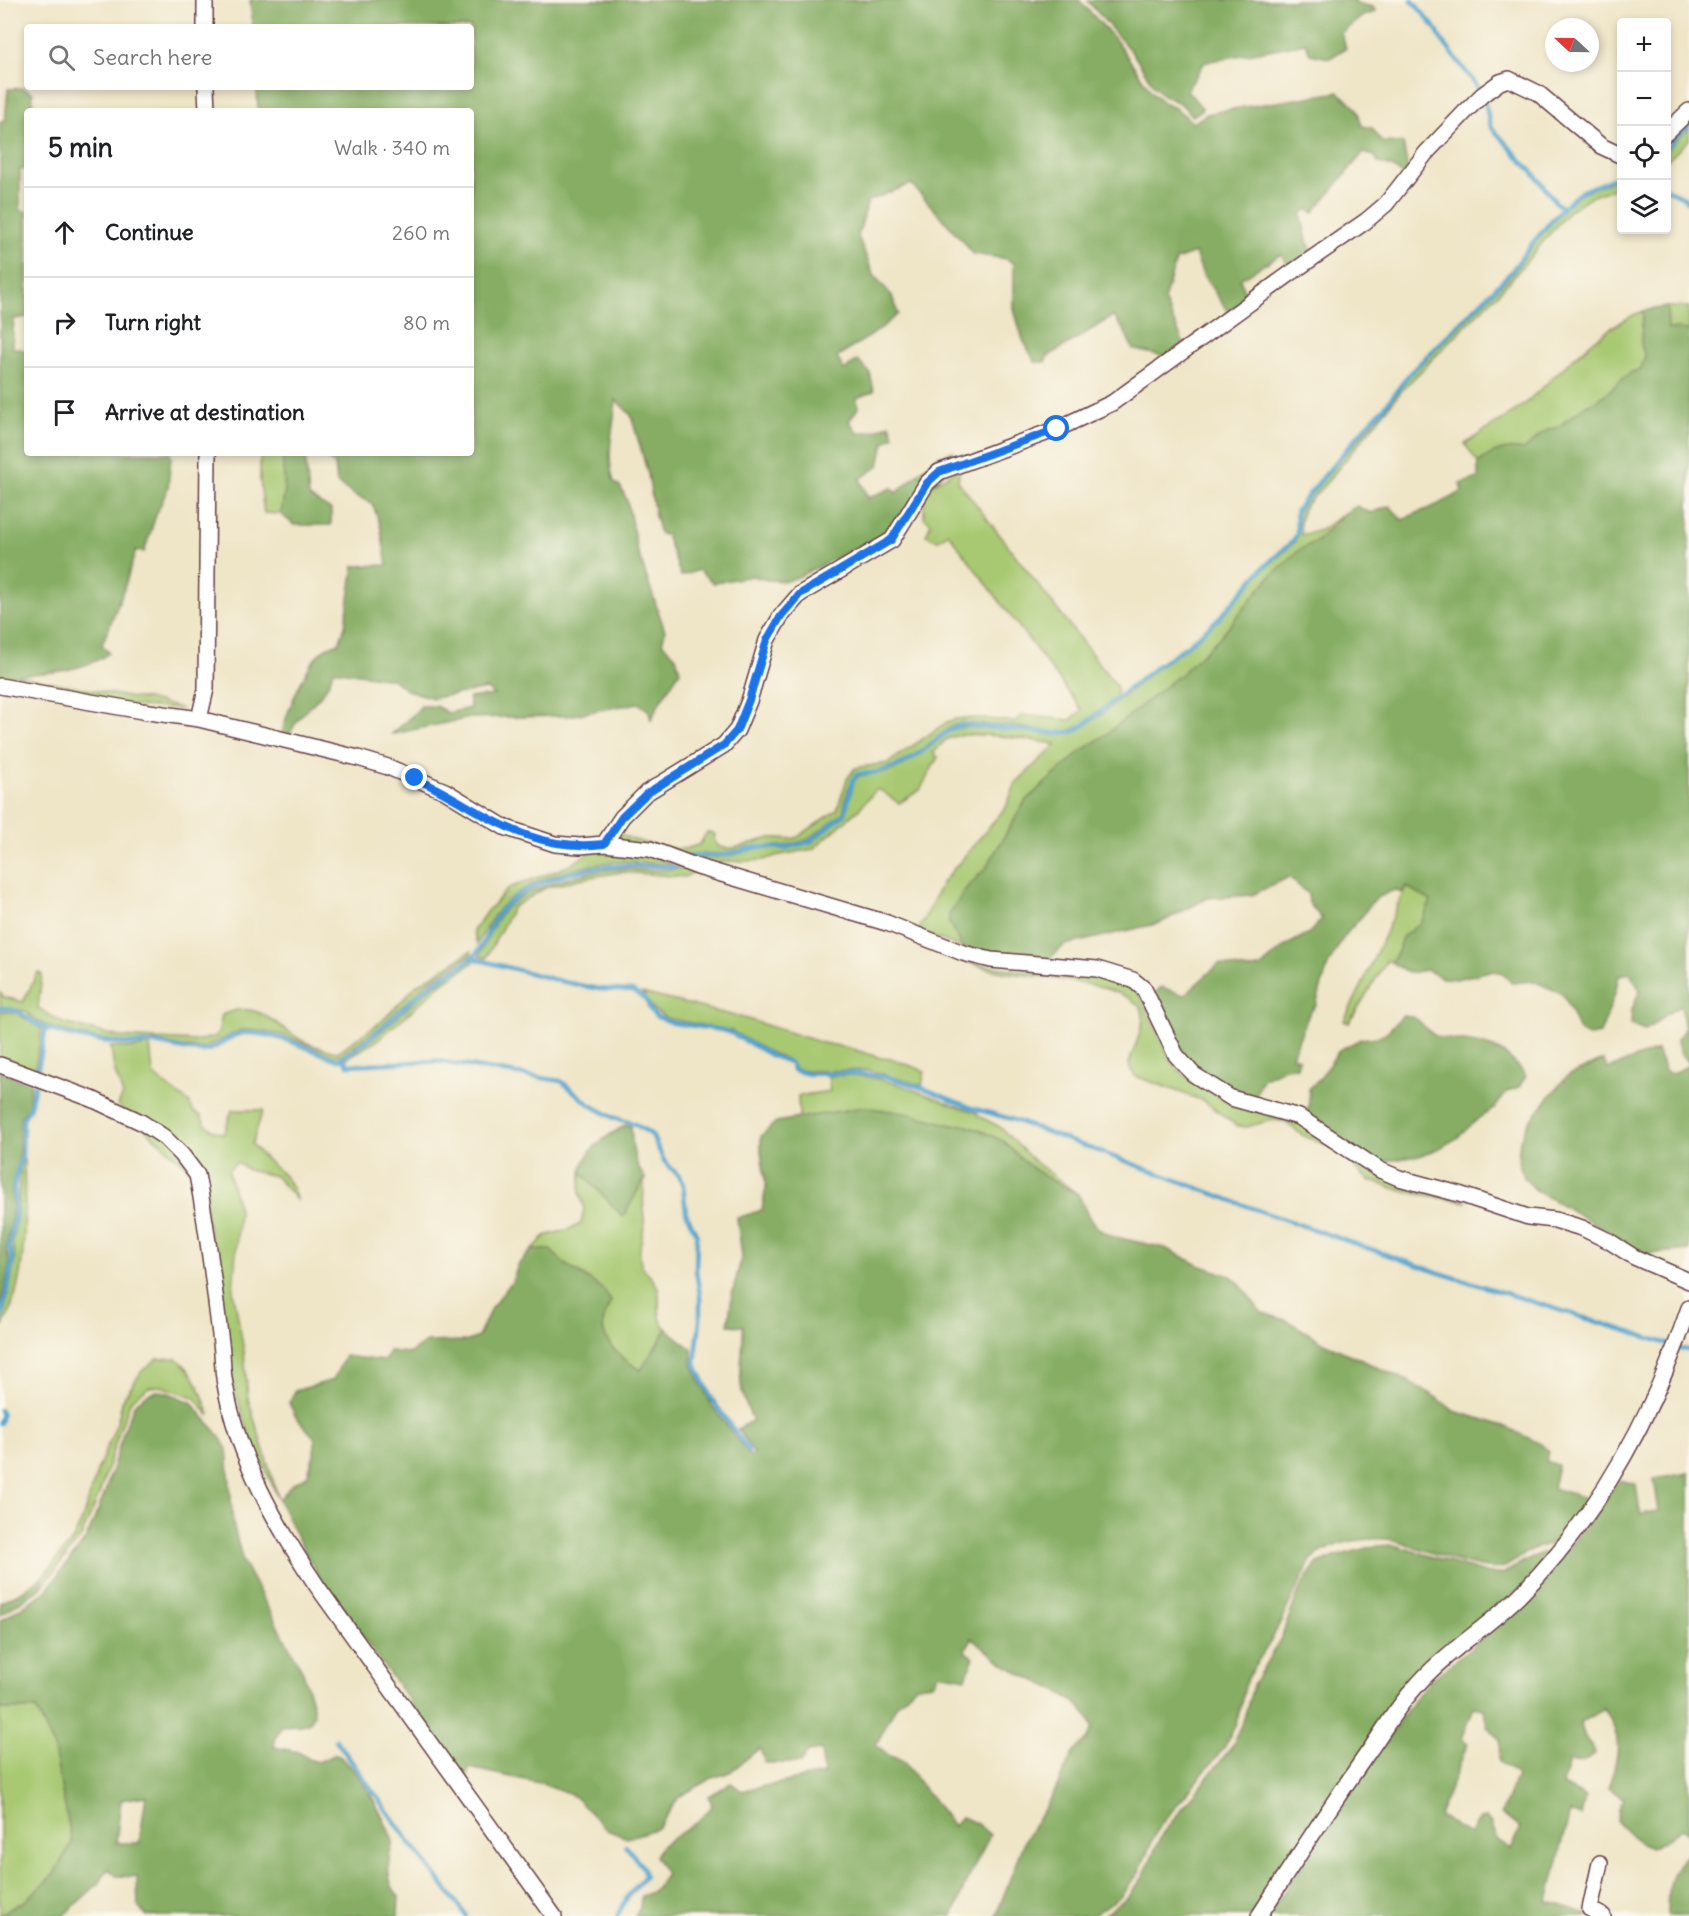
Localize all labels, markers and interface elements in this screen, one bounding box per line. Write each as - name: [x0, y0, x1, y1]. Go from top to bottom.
- north arrow: [1545, 18, 1599, 72]
- map controls: [1617, 18, 1671, 234]
- button: +: [1617, 18, 1671, 72]
- search box: [24, 24, 474, 90]
- icon: search: [45, 41, 78, 74]
- text: Search here: [93, 43, 212, 71]
- button: −: [1617, 72, 1671, 126]
- button: locate: [1617, 126, 1671, 180]
- text: 5 min: [48, 131, 113, 164]
- text: Walk · 340 m: [334, 135, 450, 160]
- button: layers: [1617, 180, 1671, 234]
- icon: ahead: [48, 216, 81, 249]
- text: Continue: [105, 218, 194, 246]
- text: 260 m: [392, 220, 450, 245]
- icon: right: [48, 306, 81, 339]
- text: Turn right: [105, 308, 201, 336]
- text: 80 m: [403, 310, 450, 335]
- icon: arrive: [48, 396, 81, 429]
- text: Arrive at destination: [105, 398, 305, 426]
- route start: [1043, 415, 1069, 441]
- route end: [401, 764, 427, 790]

